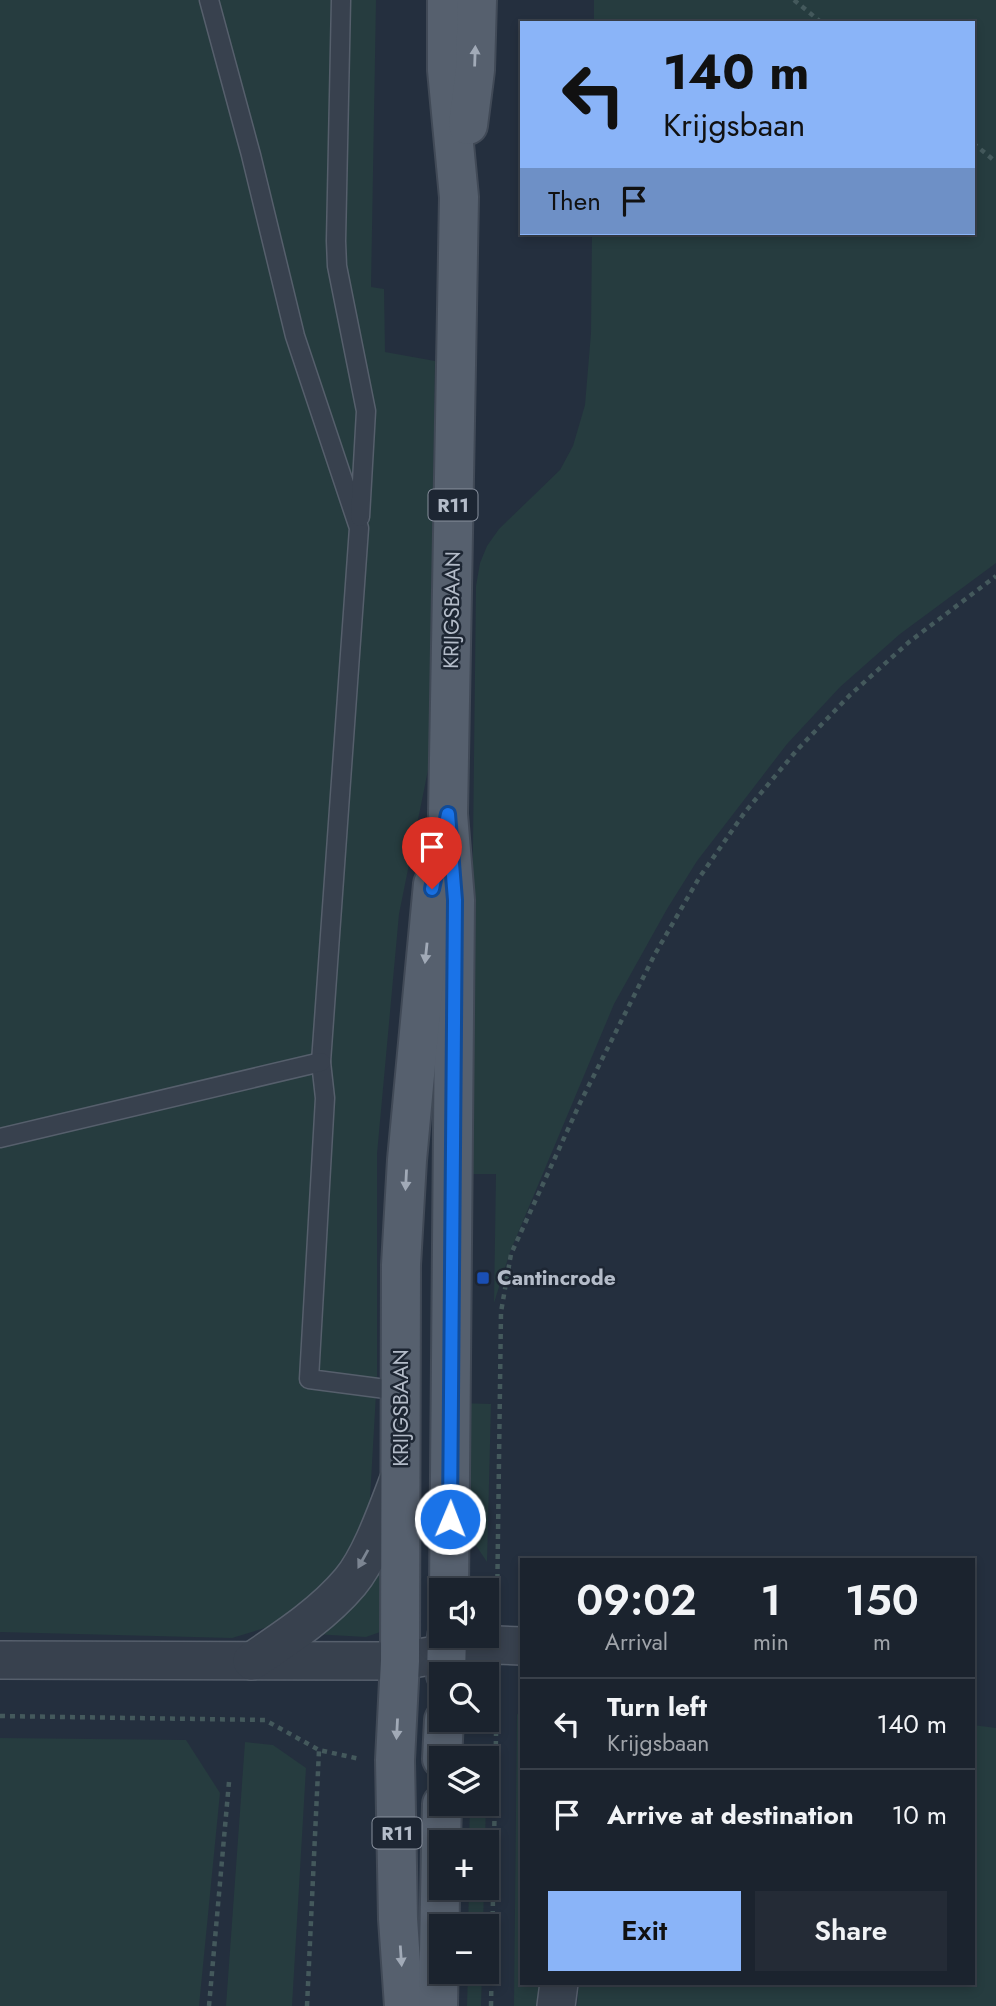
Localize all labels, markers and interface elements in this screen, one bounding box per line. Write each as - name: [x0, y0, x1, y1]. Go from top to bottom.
- text: 140 m: [663, 37, 809, 107]
- one-way arrow: [469, 45, 481, 67]
- icon: left: [548, 49, 639, 140]
- text: Krijgsbaan: [663, 102, 805, 148]
- text: Then: [548, 182, 601, 220]
- icon: arrive: [615, 182, 653, 220]
- road number: R11: [428, 490, 477, 520]
- street label: KRIJGSBAAN: [436, 551, 468, 669]
- pin: [402, 817, 462, 889]
- icon: arrive: [413, 828, 451, 866]
- one-way arrow: [420, 943, 431, 965]
- one-way arrow: [400, 1169, 411, 1191]
- place label: Cantincrode: [497, 1263, 616, 1293]
- marker: Cantincrode: [475, 1270, 491, 1286]
- street label: KRIJGSBAAN: [386, 1349, 416, 1467]
- position arrow: [413, 1482, 487, 1556]
- one-way arrow: [357, 1549, 369, 1569]
- text: 09:02: [576, 1570, 697, 1631]
- text: 1: [761, 1570, 781, 1631]
- text: 150: [845, 1570, 919, 1631]
- map controls: [429, 1578, 499, 1984]
- button: sound: [429, 1578, 499, 1648]
- text: Arrival: [605, 1625, 668, 1659]
- text: min: [753, 1625, 789, 1659]
- text: m: [873, 1625, 891, 1659]
- button: search: [429, 1662, 499, 1732]
- text: Turn left: [607, 1688, 707, 1726]
- icon: left: [548, 1705, 586, 1743]
- text: 140 m: [876, 1705, 947, 1743]
- one-way arrow: [391, 1718, 402, 1740]
- text: Krijgsbaan: [607, 1726, 709, 1760]
- button: layers: [429, 1746, 499, 1816]
- icon: arrive: [548, 1796, 586, 1834]
- text: Arrive at destination: [607, 1796, 854, 1834]
- text: 10 m: [892, 1796, 947, 1834]
- road number: R11: [372, 1817, 422, 1848]
- button: +: [429, 1830, 499, 1900]
- button: Exit: [548, 1891, 741, 1971]
- button: Share: [755, 1891, 947, 1971]
- button: −: [429, 1914, 499, 1984]
- one-way arrow: [395, 1945, 406, 1967]

